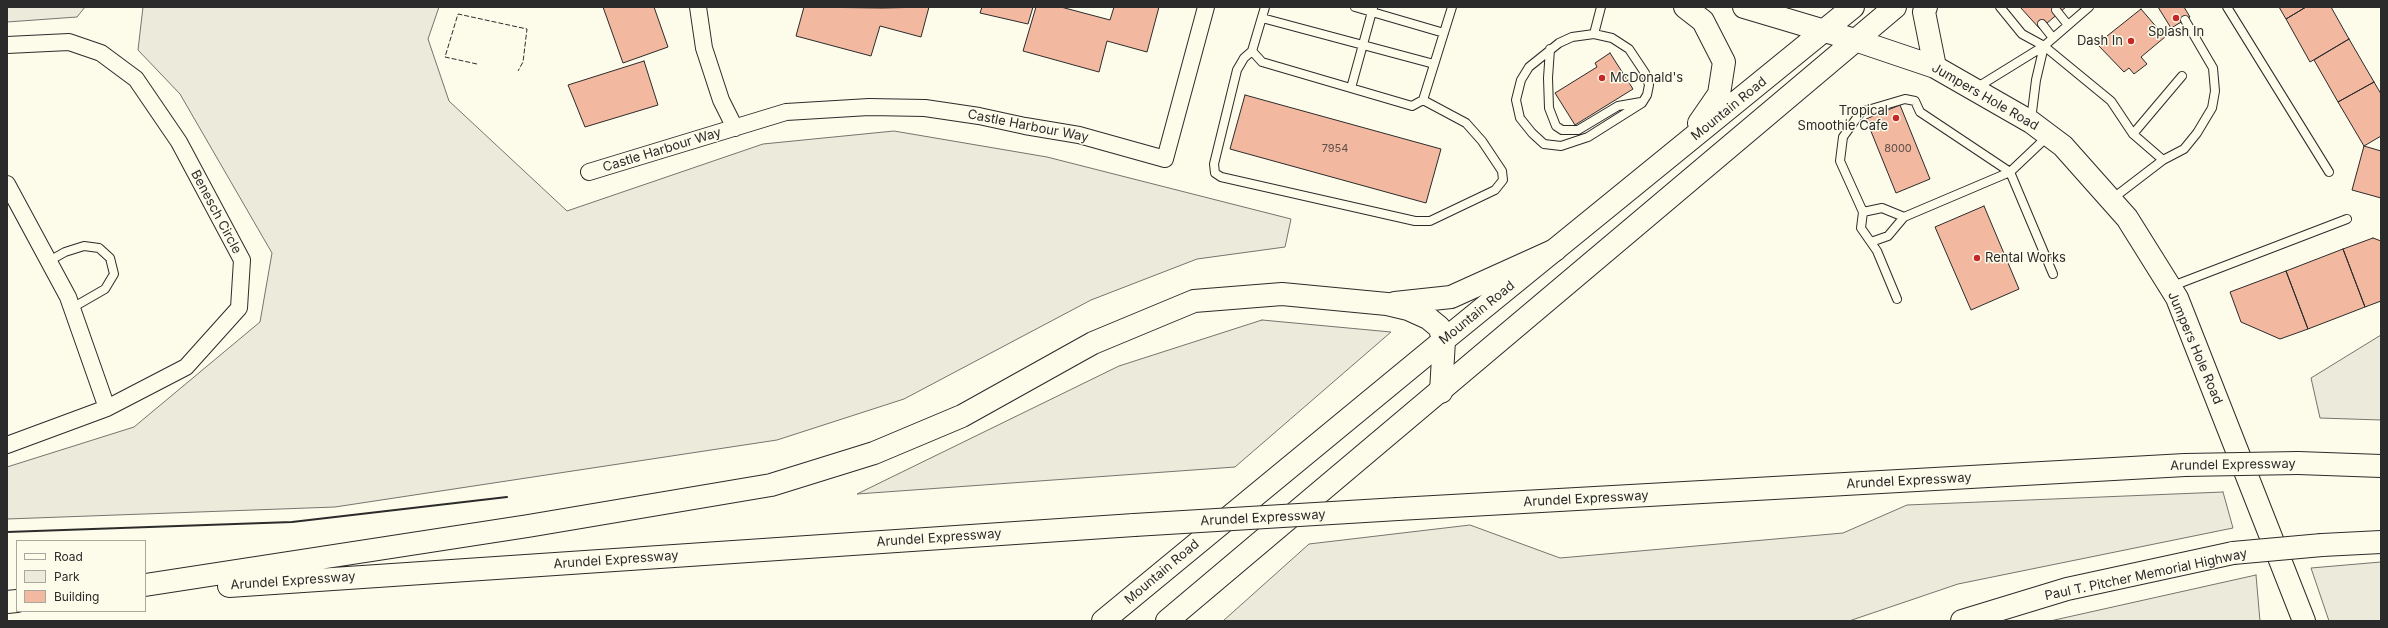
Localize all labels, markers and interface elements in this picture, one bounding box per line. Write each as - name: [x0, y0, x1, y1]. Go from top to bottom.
- marker: Splash In: [2171, 13, 2181, 23]
- place label: Splash In: [2148, 24, 2204, 40]
- place label: Dash In: [2077, 33, 2123, 49]
- marker: Dash In: [2126, 36, 2136, 46]
- street label: Jumpers Hole Road: [1929, 60, 2041, 134]
- place label: McDonald's: [1610, 70, 1683, 86]
- marker: McDonald's: [1597, 73, 1607, 83]
- street label: Mountain Road: [1688, 74, 1770, 144]
- place label: Tropical Smoothie Cafe: [1798, 103, 1888, 134]
- street label: Castle Harbour Way: [966, 107, 1090, 145]
- marker: Tropical Smoothie Cafe: [1891, 113, 1901, 123]
- street label: Castle Harbour Way: [601, 125, 723, 175]
- house number: 7954: [1322, 142, 1348, 156]
- house number: 8000: [1884, 142, 1912, 156]
- street label: Benesch Circle: [187, 168, 245, 256]
- place label: Rental Works: [1985, 250, 2066, 266]
- marker: Rental Works: [1972, 253, 1982, 263]
- street label: Mountain Road: [1436, 278, 1518, 348]
- street label: Jumpers Hole Road: [2164, 289, 2226, 407]
- street label: Arundel Expressway: [2170, 456, 2296, 474]
- street label: Arundel Expressway: [1846, 470, 1972, 492]
- street label: Arundel Expressway: [1523, 488, 1649, 510]
- street label: Arundel Expressway: [1200, 507, 1326, 529]
- street label: Arundel Expressway: [876, 526, 1002, 550]
- street label: Mountain Road: [1122, 536, 1202, 608]
- legend: [16, 540, 146, 612]
- street label: Paul T. Pitcher Memorial Highway: [2043, 546, 2249, 604]
- street label: Arundel Expressway: [553, 548, 679, 572]
- text: Road: [54, 549, 83, 564]
- text: Park: [54, 569, 80, 584]
- street label: Arundel Expressway: [230, 569, 356, 593]
- text: Building: [54, 589, 99, 604]

